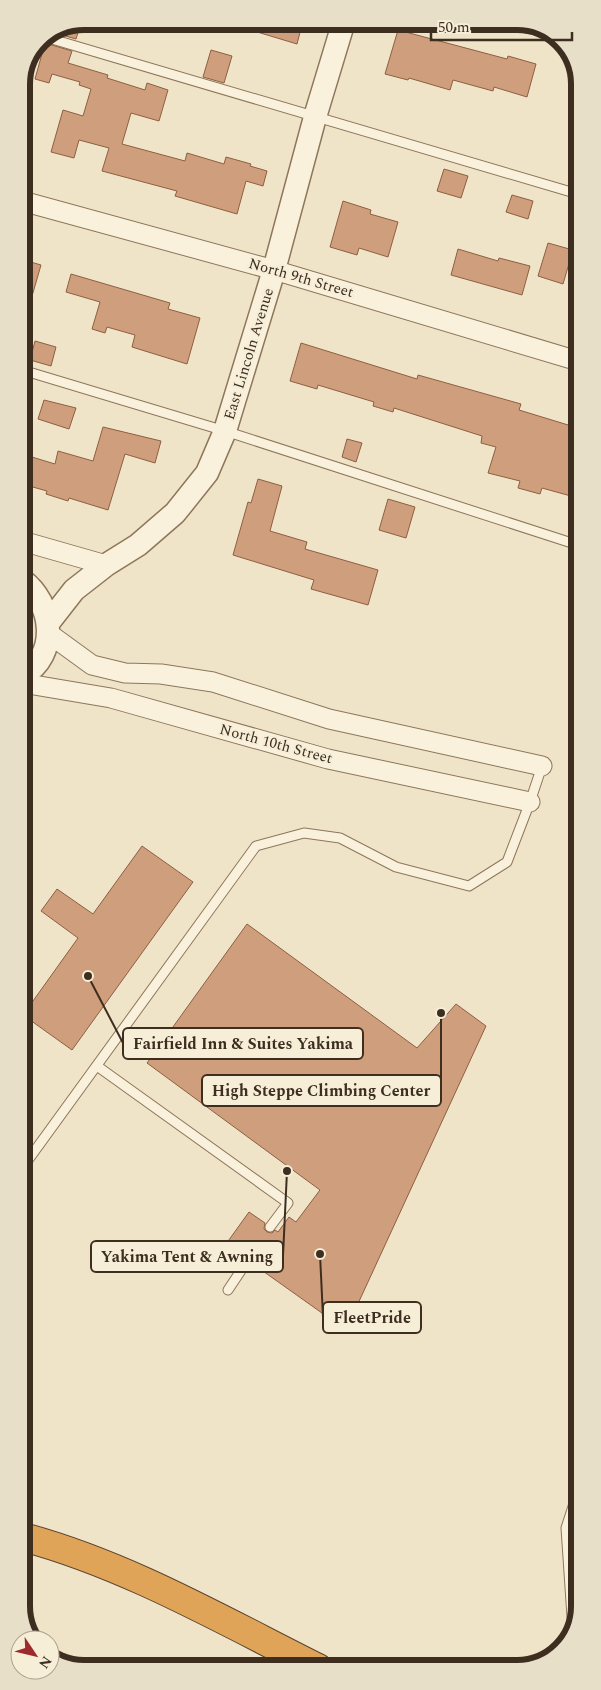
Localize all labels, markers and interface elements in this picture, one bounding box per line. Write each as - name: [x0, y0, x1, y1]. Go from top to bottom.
- scale bar: [431, 10, 572, 42]
- text: 50 m: [438, 16, 470, 39]
- street label: North 9th Street: [246, 252, 356, 304]
- street label: East Lincoln Avenue: [218, 285, 280, 423]
- street label: North 10th Street: [217, 718, 335, 770]
- callout: Fairfield Inn & Suites Yakima: [123, 1028, 363, 1059]
- text: Fairfield Inn & Suites Yakima: [133, 1032, 354, 1056]
- callout: High Steppe Climbing Center: [202, 1075, 441, 1106]
- text: High Steppe Climbing Center: [212, 1079, 431, 1103]
- callout: Yakima Tent & Awning: [91, 1241, 283, 1272]
- text: Yakima Tent & Awning: [101, 1245, 273, 1269]
- callout: FleetPride: [323, 1302, 421, 1333]
- text: FleetPride: [333, 1306, 411, 1330]
- north arrow: [10, 1630, 60, 1680]
- text: N: [33, 1651, 57, 1673]

